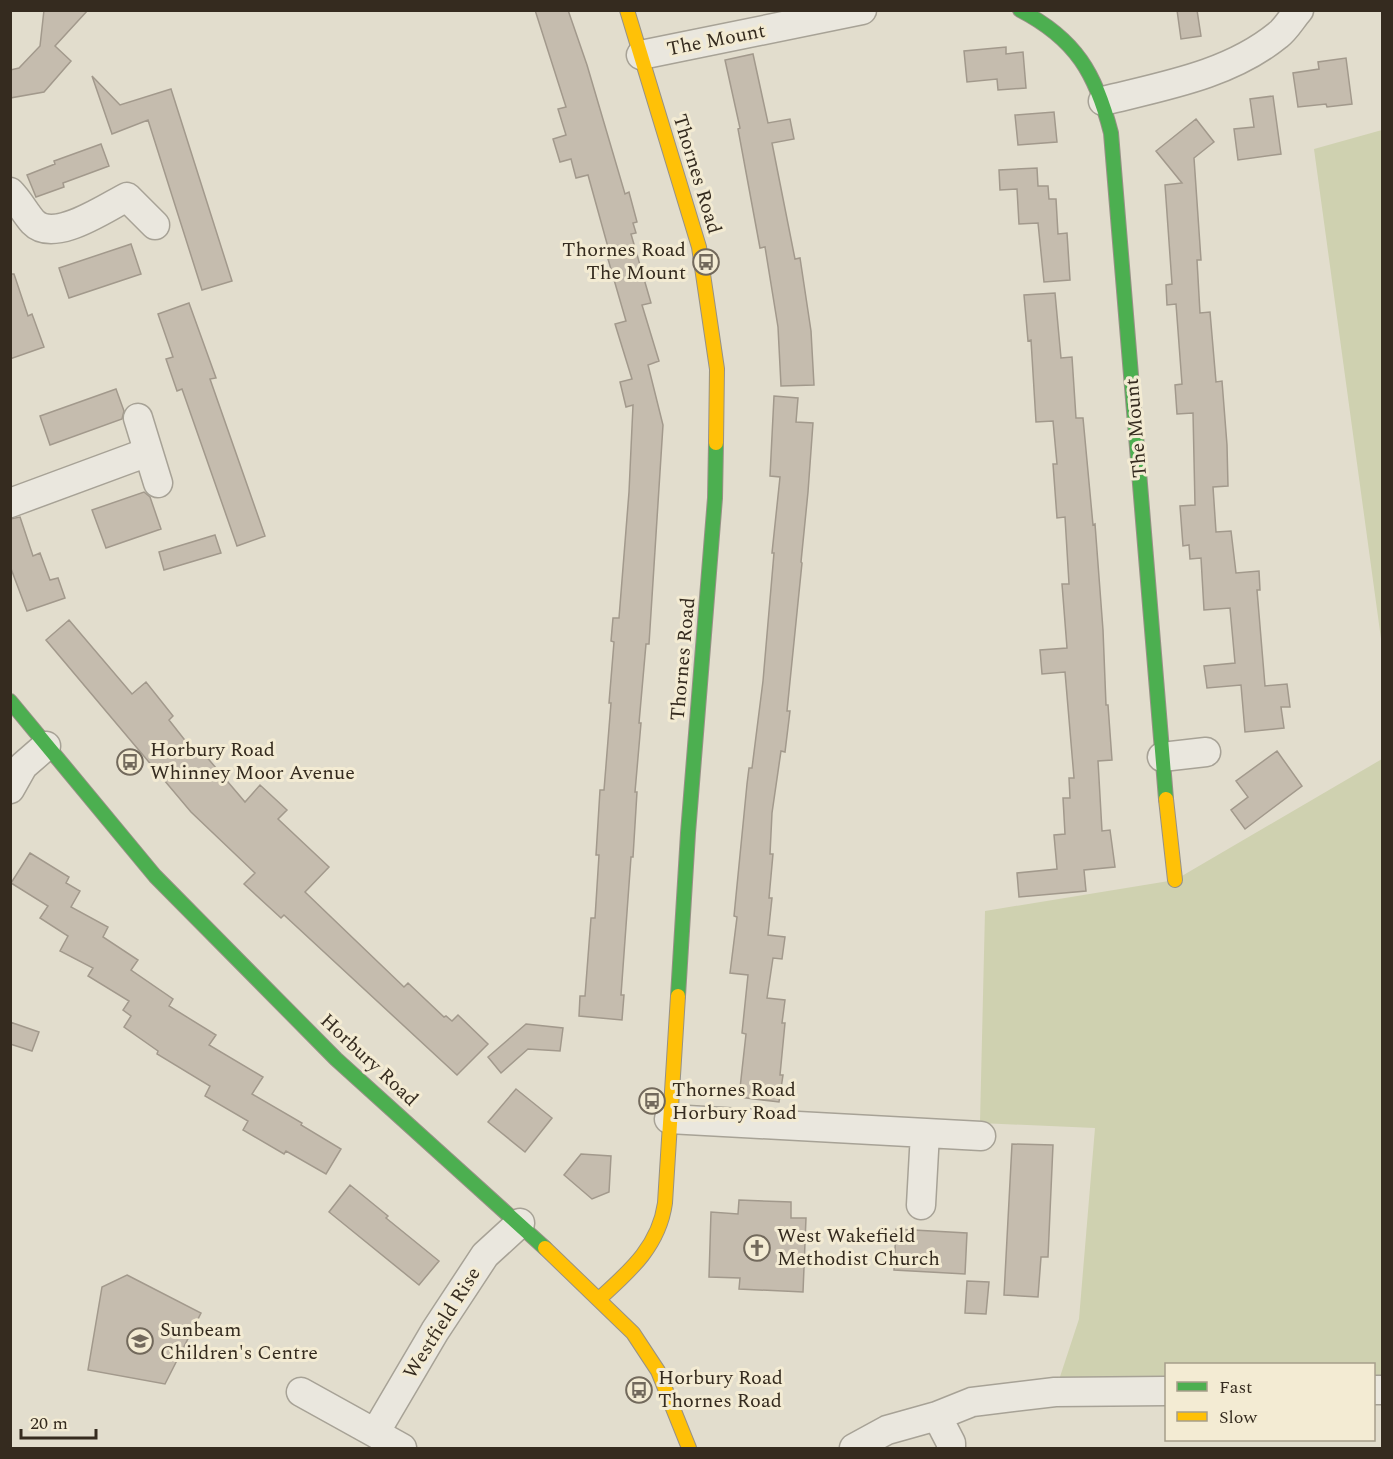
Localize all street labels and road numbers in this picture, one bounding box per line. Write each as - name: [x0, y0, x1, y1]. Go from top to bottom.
- street label: The Mount: [664, 16, 768, 64]
- street label: Thornes Road: [665, 110, 729, 238]
- street label: The Mount: [1117, 377, 1155, 479]
- street label: Thornes Road: [663, 596, 703, 722]
- street label: Horbury Road: [313, 1006, 425, 1114]
- street label: Westfield Rise: [396, 1261, 488, 1385]

